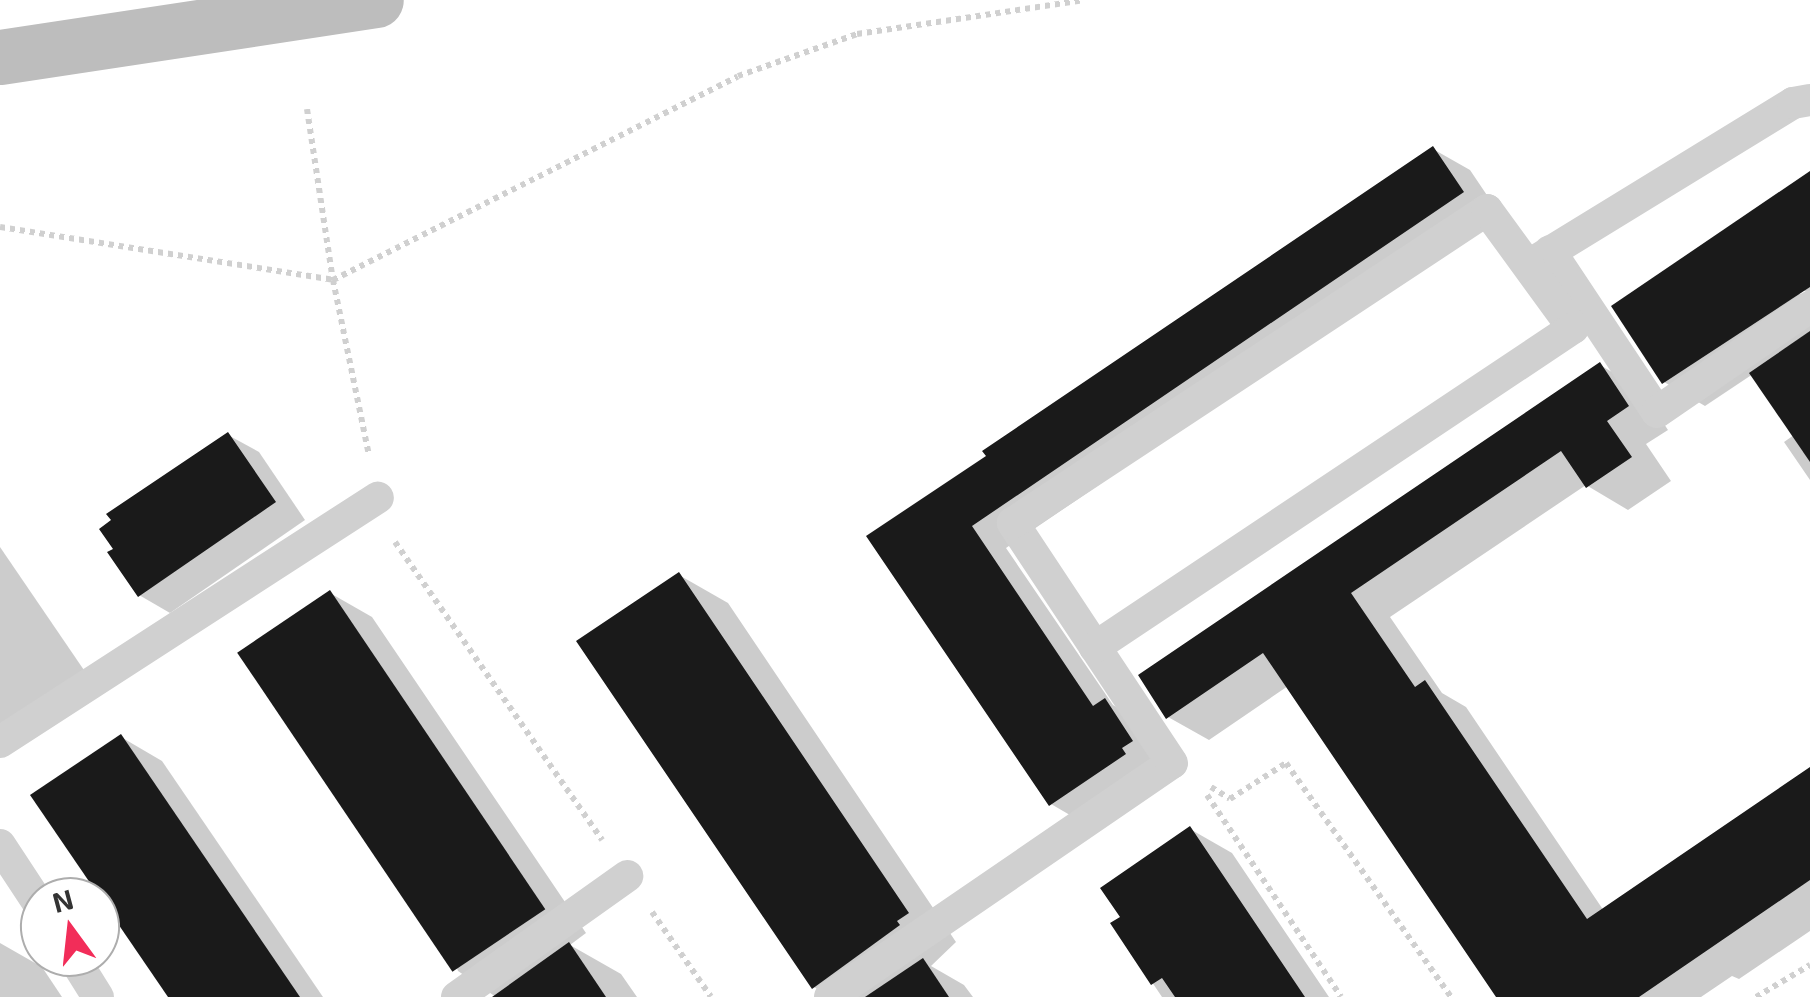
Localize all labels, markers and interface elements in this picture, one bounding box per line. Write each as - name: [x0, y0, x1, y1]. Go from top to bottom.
- north arrow: [20, 877, 120, 977]
- text: N: [49, 881, 77, 919]

